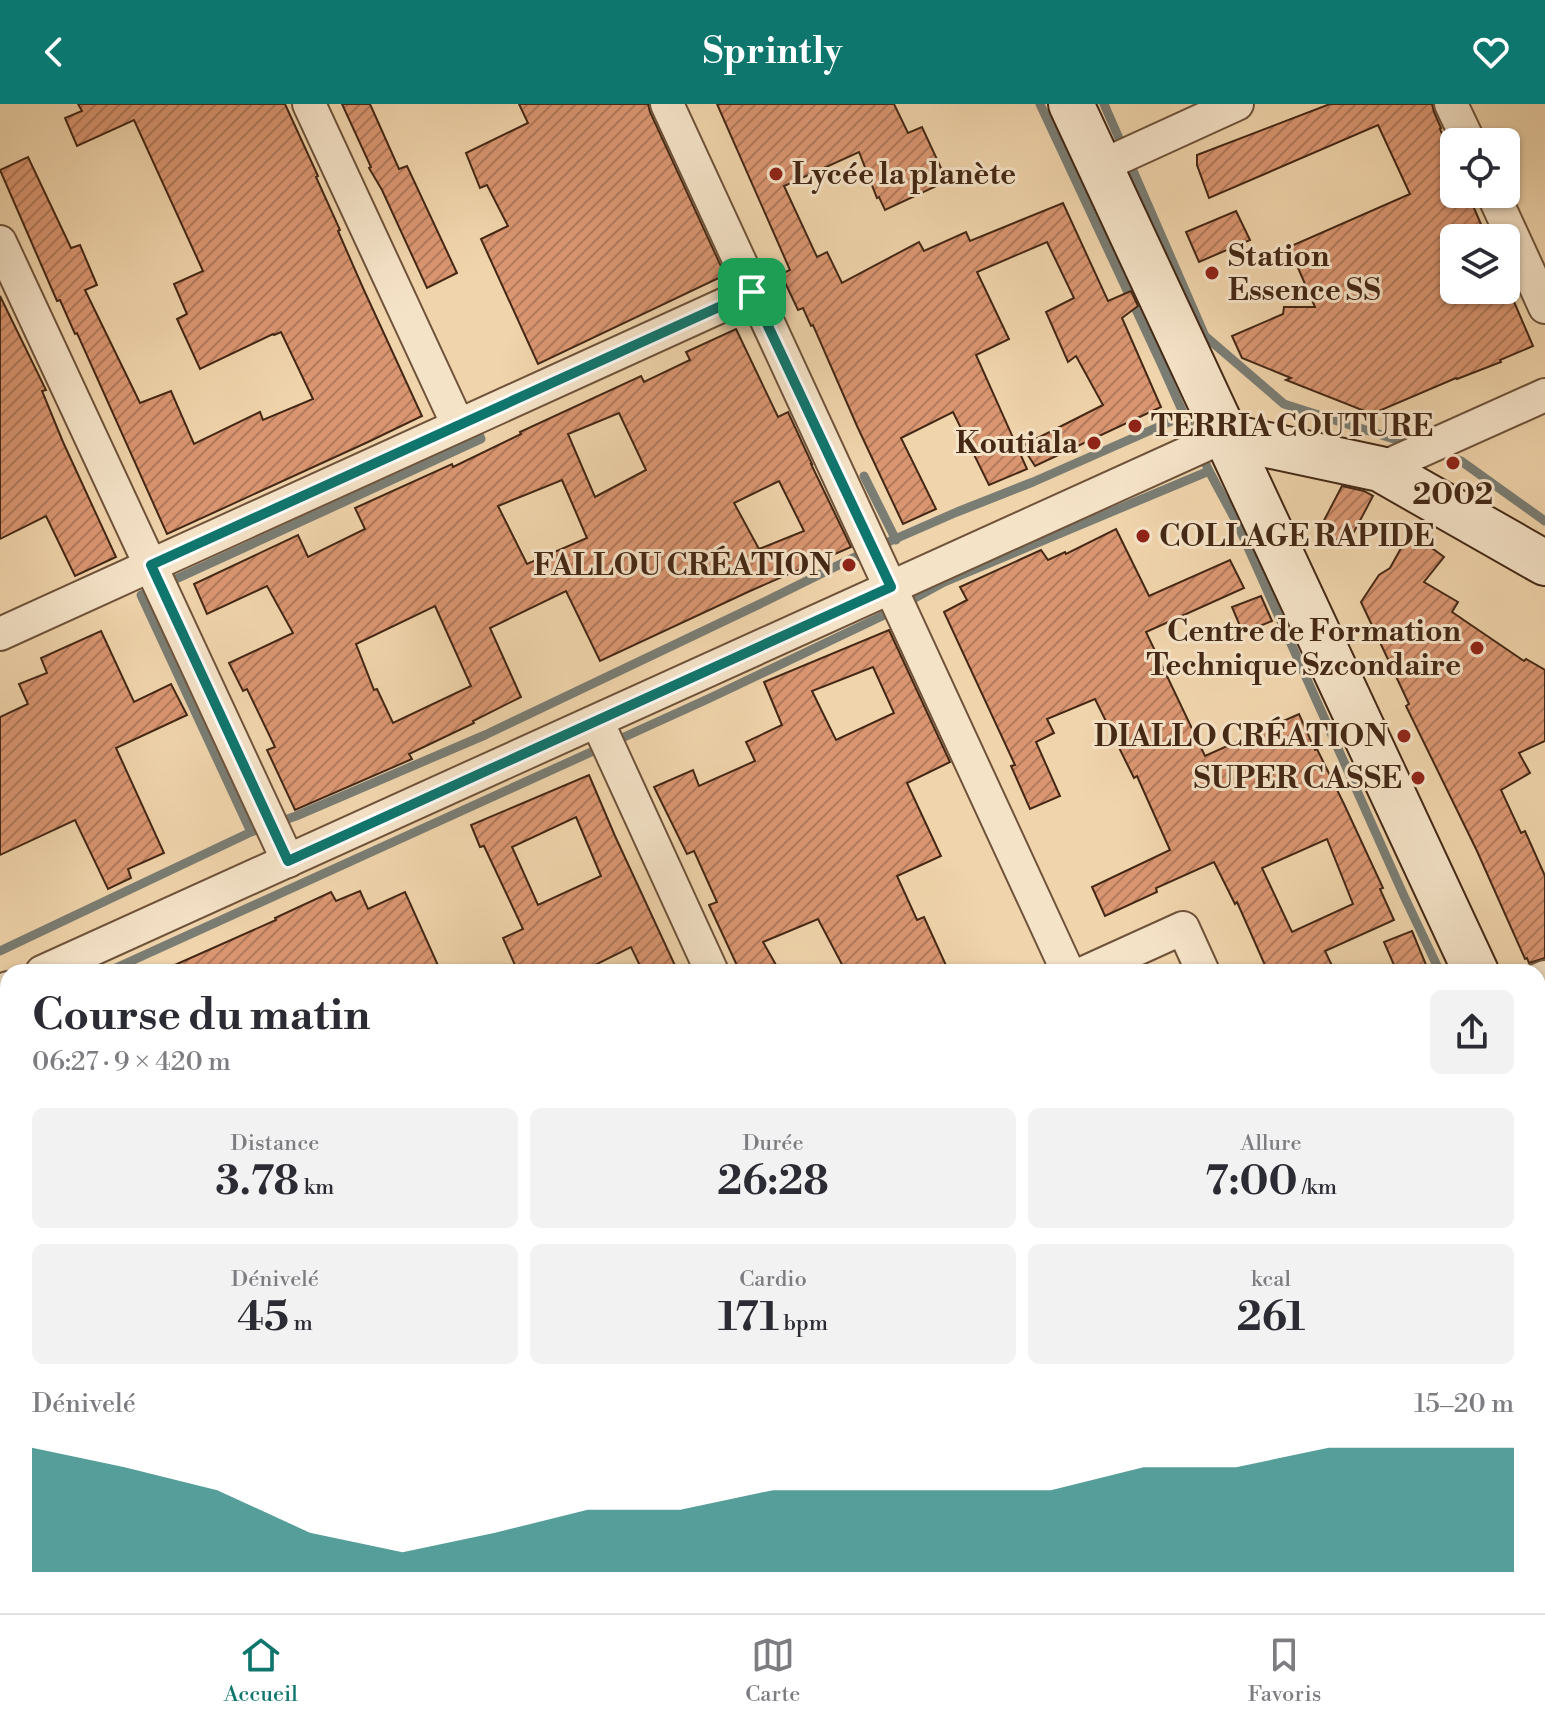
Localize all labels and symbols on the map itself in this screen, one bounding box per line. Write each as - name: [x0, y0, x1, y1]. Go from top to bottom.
- place label: Lycée la planète: [792, 156, 1016, 194]
- marker: Lycée la planète: [767, 165, 785, 183]
- place label: Station Essence SS: [1228, 238, 1381, 310]
- pin: [718, 258, 786, 326]
- marker: Station Essence SS: [1203, 264, 1221, 282]
- place label: TERRIA COUTURE: [1151, 408, 1433, 446]
- marker: TERRIA COUTURE: [1126, 417, 1144, 435]
- place label: Koutiala: [955, 425, 1079, 463]
- marker: Koutiala: [1085, 434, 1103, 452]
- marker: 2002: [1444, 454, 1462, 472]
- place label: 2002: [1413, 476, 1493, 514]
- place label: COLLAGE RAPIDE: [1159, 518, 1434, 556]
- marker: COLLAGE RAPIDE: [1134, 527, 1152, 545]
- place label: FALLOU CRÉATION: [533, 545, 833, 585]
- marker: FALLOU CRÉATION: [840, 556, 858, 574]
- place label: Centre de Formation Technique Szcondaire: [1146, 613, 1462, 685]
- marker: Centre de Formation Technique Szcondaire: [1468, 639, 1486, 657]
- place label: DIALLO CRÉATION: [1094, 716, 1388, 756]
- marker: DIALLO CRÉATION: [1395, 727, 1413, 745]
- place label: SUPER CASSE: [1194, 760, 1402, 798]
- marker: SUPER CASSE: [1409, 769, 1427, 787]

